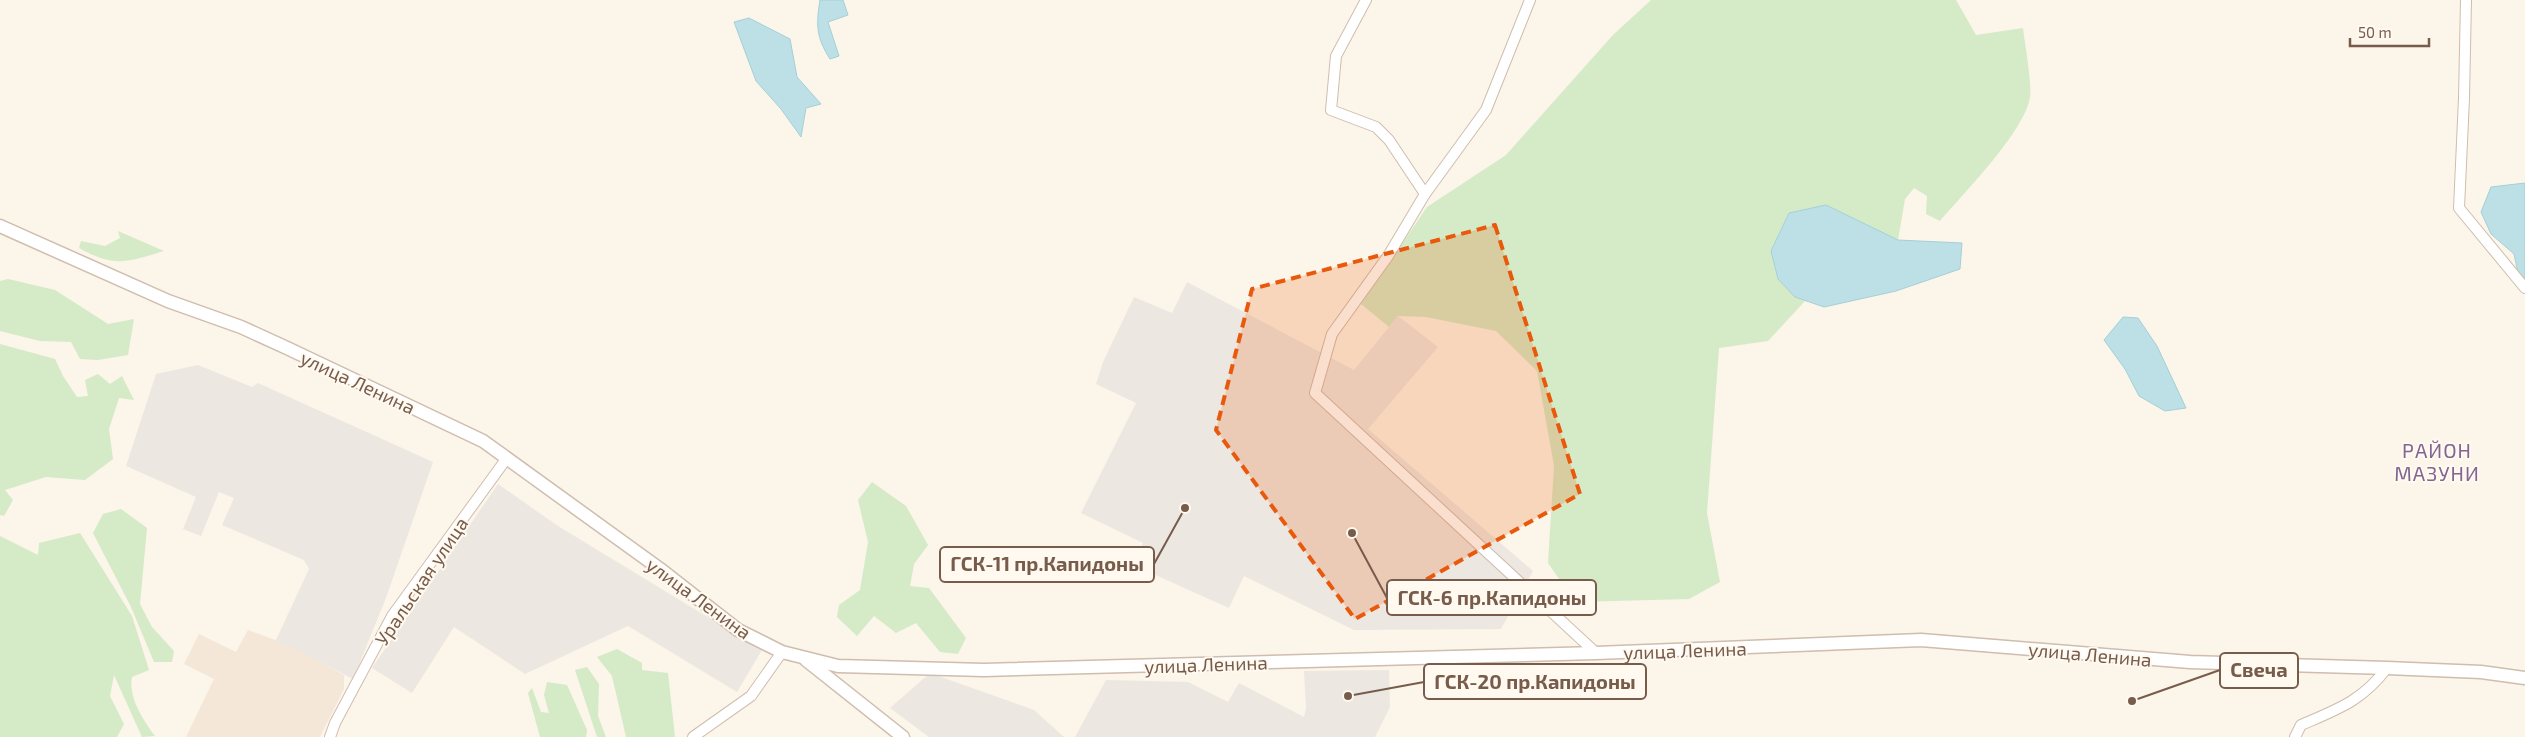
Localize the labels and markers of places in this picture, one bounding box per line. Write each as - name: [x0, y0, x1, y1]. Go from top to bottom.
- callout: ГСК-11 пр.Капидоны: [940, 547, 1154, 582]
- callout: ГСК-6 пр.Капидоны: [1387, 580, 1596, 615]
- callout: Свеча: [2220, 653, 2298, 688]
- callout: ГСК-20 пр.Капидоны: [1424, 664, 1646, 699]

